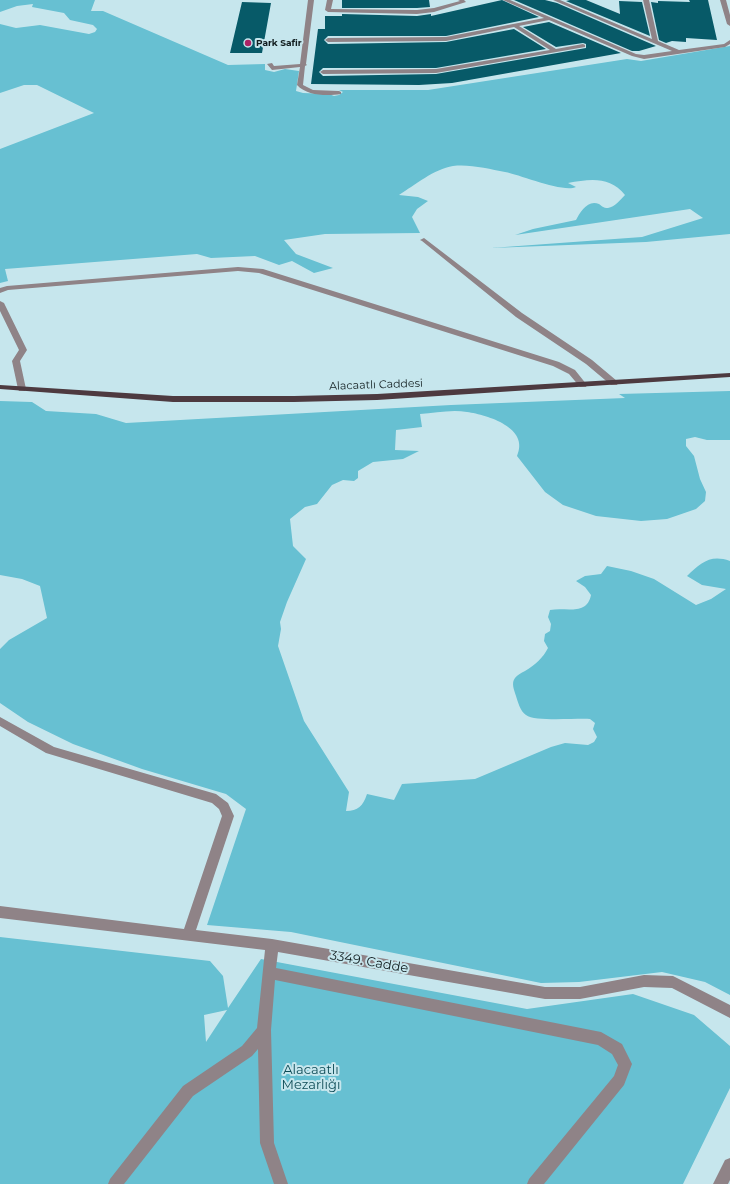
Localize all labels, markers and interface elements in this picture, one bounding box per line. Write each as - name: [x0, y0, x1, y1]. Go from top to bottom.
- marker: Park Safir: [243, 38, 253, 48]
- place label: Park Safir: [256, 38, 302, 48]
- street label: Alacaatlı Caddesi: [329, 377, 423, 393]
- street label: 3349. Cadde: [329, 947, 409, 977]
- park label: Alacaatlı Mezarlığı: [281, 1062, 341, 1093]

